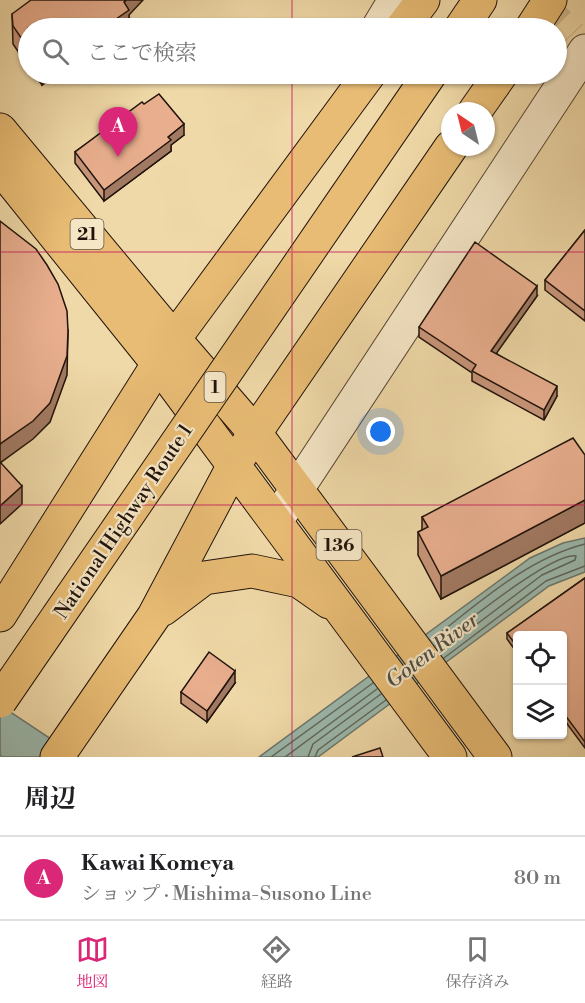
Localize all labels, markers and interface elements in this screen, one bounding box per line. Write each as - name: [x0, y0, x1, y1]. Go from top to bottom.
- search box: [18, 18, 567, 84]
- icon: search: [39, 35, 72, 68]
- text: ここで検索: [87, 40, 197, 67]
- north arrow: [441, 102, 495, 156]
- pin: A: [98, 108, 138, 157]
- road number: 21: [70, 219, 104, 249]
- road number: 1: [204, 372, 226, 402]
- your location: [366, 417, 395, 446]
- street label: National Highway Route 1: [50, 419, 199, 624]
- road number: 136: [316, 530, 362, 560]
- water label: Goten River: [381, 607, 485, 694]
- map controls: [513, 631, 567, 739]
- button: locate: [513, 631, 567, 685]
- button: layers: [513, 685, 567, 739]
- text: 周辺: [24, 783, 76, 815]
- text: Kawai Komeya: [81, 850, 234, 877]
- text: A: [36, 866, 51, 891]
- text: 80 m: [514, 866, 561, 891]
- text: ショップ · Mishima-Susono Line: [81, 882, 372, 907]
- tab: 地図: [76, 933, 109, 992]
- tab: 経路: [260, 933, 293, 992]
- tab: 保存済み: [445, 933, 509, 992]

